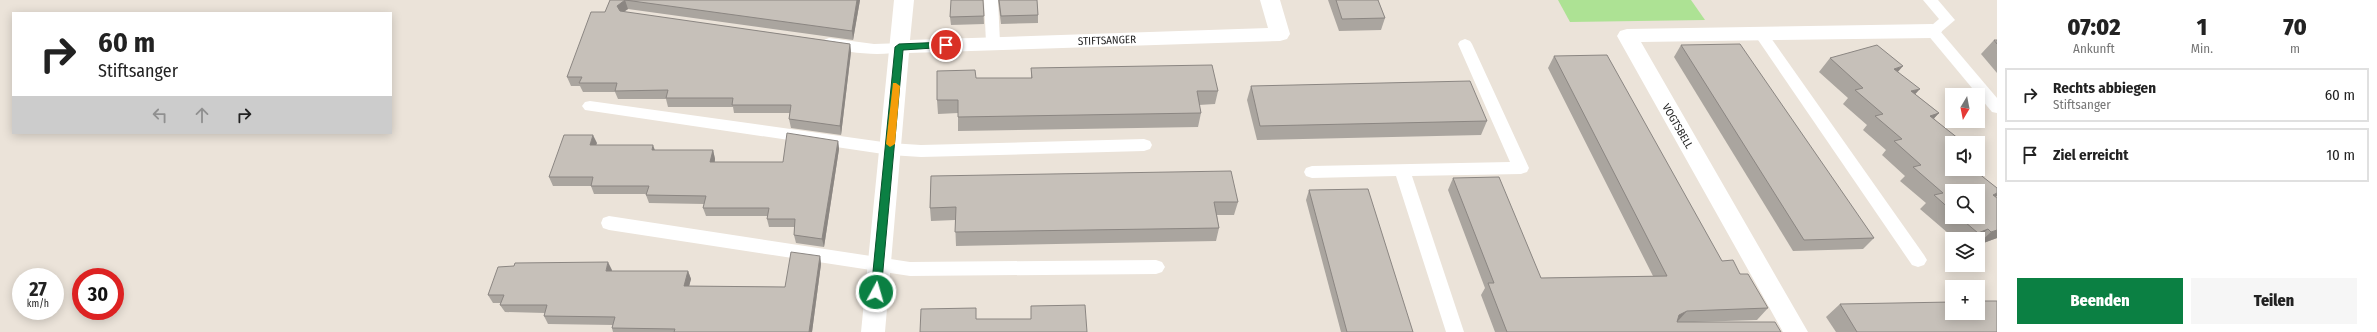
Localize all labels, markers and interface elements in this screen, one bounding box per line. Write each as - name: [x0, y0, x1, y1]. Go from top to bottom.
- text: 07:02: [2067, 13, 2121, 41]
- text: 1: [2197, 13, 2207, 41]
- text: 70: [2283, 13, 2307, 41]
- text: 60 m: [98, 26, 155, 59]
- icon: right: [32, 28, 84, 80]
- pin: [929, 28, 963, 62]
- street label: STIFTSANGER: [1078, 33, 1136, 48]
- icon: arrive: [935, 34, 957, 56]
- text: Ankunft: [2073, 41, 2115, 56]
- text: Min.: [2191, 41, 2213, 56]
- text: m: [2290, 41, 2300, 56]
- text: Stiftsanger: [98, 60, 178, 82]
- text: Rechts abbiegen: [2053, 79, 2156, 97]
- icon: right: [2019, 84, 2041, 106]
- text: 60 m: [2325, 86, 2355, 104]
- north arrow: [1945, 88, 1985, 128]
- map controls: [1945, 88, 1985, 320]
- text: Stiftsanger: [2053, 97, 2111, 112]
- street label: VOGTSBELL: [1659, 101, 1696, 151]
- icon: left: [149, 104, 171, 126]
- icon: ahead: [191, 104, 213, 126]
- icon: right: [233, 104, 255, 126]
- button: sound: [1945, 136, 1985, 176]
- icon: arrive: [2019, 144, 2041, 166]
- text: Ziel erreicht: [2053, 146, 2128, 164]
- text: 10 m: [2326, 146, 2355, 164]
- button: search: [1945, 184, 1985, 224]
- button: layers: [1945, 232, 1985, 272]
- speed limit sign: 30: [72, 268, 124, 320]
- position arrow: [855, 271, 897, 313]
- text: 27: [29, 277, 47, 301]
- button: Beenden: [2017, 278, 2183, 324]
- button: Teilen: [2191, 278, 2357, 324]
- button: +: [1945, 280, 1985, 320]
- text: km/h: [27, 298, 49, 310]

